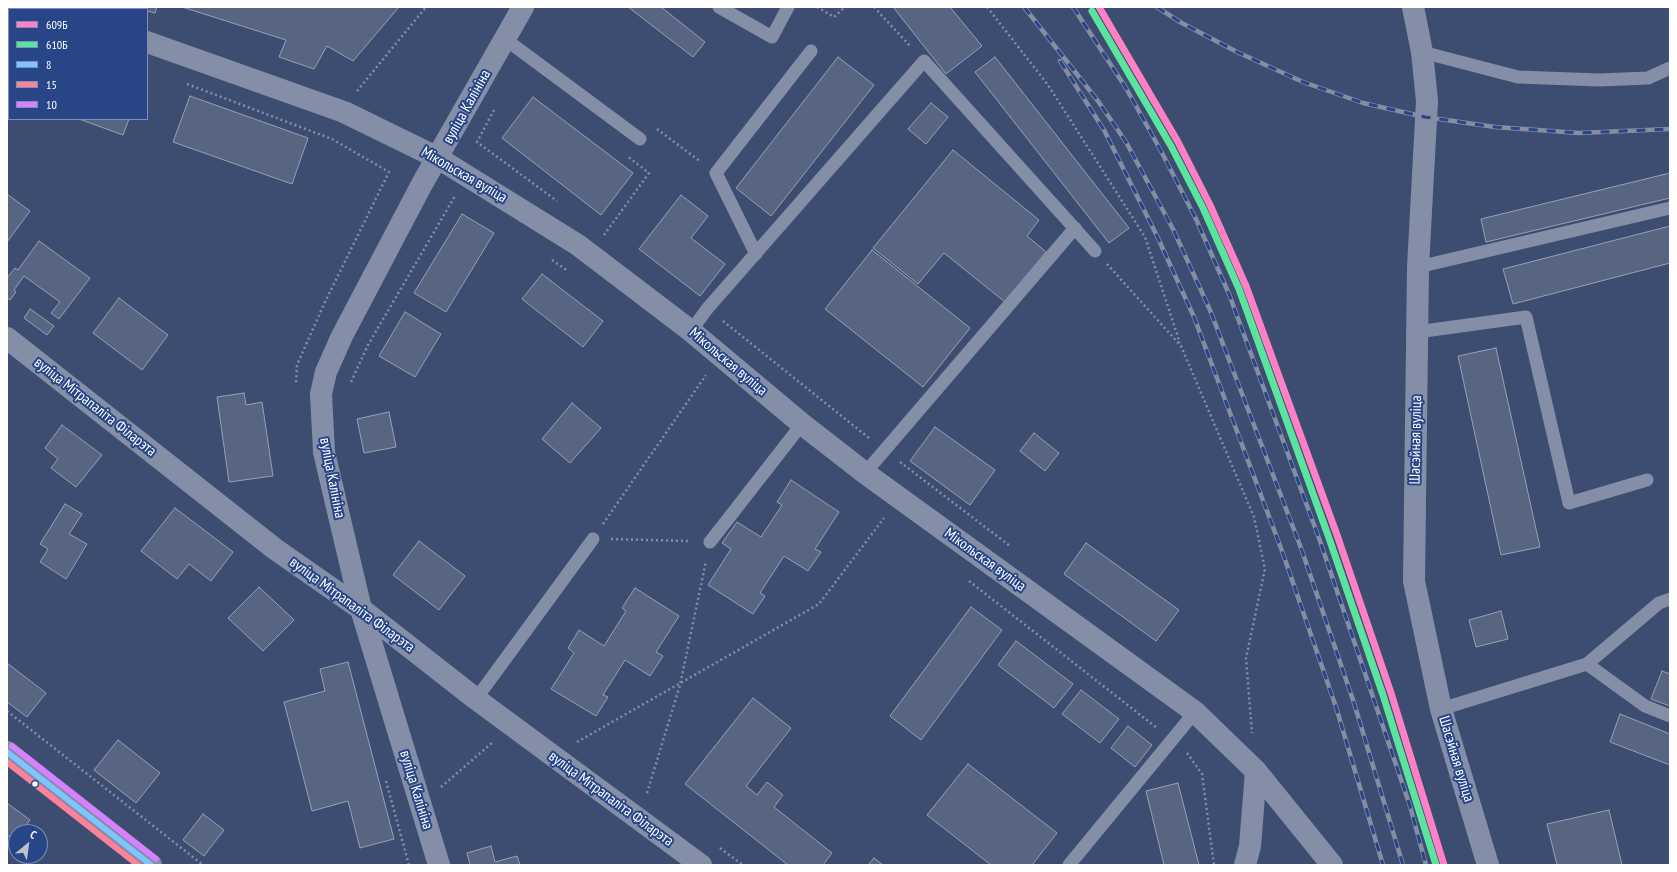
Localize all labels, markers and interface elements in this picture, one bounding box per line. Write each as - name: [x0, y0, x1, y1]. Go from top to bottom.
- legend: [8, 8, 148, 120]
- text: 609Б: [46, 17, 68, 32]
- text: 610Б: [46, 37, 68, 52]
- text: 8: [46, 57, 51, 72]
- street label: вуліца Калініна: [439, 67, 495, 147]
- text: 15: [46, 77, 57, 92]
- text: 10: [46, 97, 57, 112]
- street label: Мікольская вуліца: [418, 143, 510, 207]
- street label: Мікольская вуліца: [685, 324, 771, 400]
- street label: вуліца Мітрапаліта Філарэта: [30, 354, 160, 460]
- street label: Шасэйная вуліца: [1406, 395, 1426, 485]
- street label: вуліца Калініна: [315, 436, 349, 520]
- street label: Мікольская вуліца: [941, 524, 1029, 596]
- street label: вуліца Мітрапаліта Філарэта: [286, 554, 418, 656]
- street label: Шасэйная вуліца: [1434, 714, 1478, 804]
- street label: вуліца Калініна: [395, 748, 437, 832]
- street label: вуліца Мітрапаліта Філарэта: [545, 748, 677, 850]
- unlabelled marker: [30, 779, 40, 789]
- north arrow: [8, 824, 48, 864]
- text: С: [28, 827, 39, 842]

